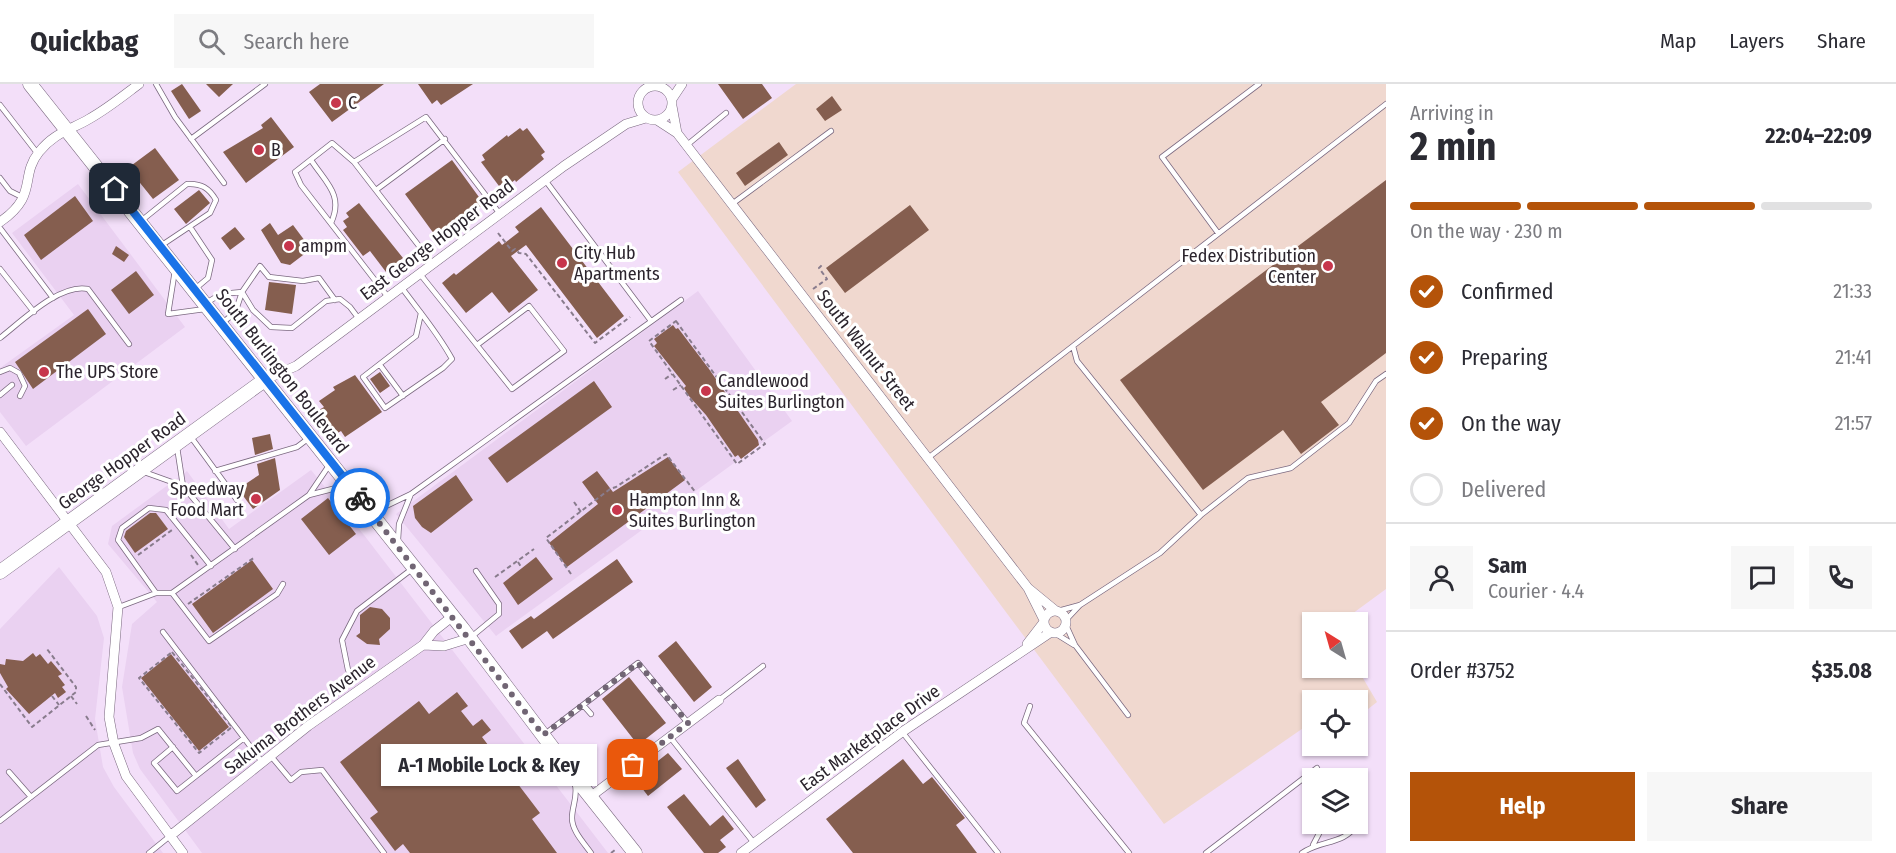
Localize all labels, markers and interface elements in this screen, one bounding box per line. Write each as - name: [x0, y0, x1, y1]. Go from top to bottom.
- search box: [174, 14, 594, 68]
- text: Quickbag: [30, 25, 138, 58]
- icon: search: [195, 25, 228, 58]
- text: Search here: [243, 28, 349, 55]
- text: Map: [1660, 28, 1696, 54]
- text: Layers: [1729, 28, 1784, 54]
- text: Share: [1817, 28, 1866, 54]
- place label: C: [348, 92, 357, 114]
- marker: C: [329, 96, 343, 110]
- text: Arriving in: [1410, 101, 1494, 125]
- text: 22:04–22:09: [1765, 122, 1872, 149]
- text: 2 min: [1410, 124, 1496, 170]
- place label: B: [271, 139, 281, 161]
- marker: B: [252, 143, 266, 157]
- pin: [89, 163, 140, 214]
- icon: home: [98, 172, 131, 205]
- street label: East George Hopper Road: [356, 175, 518, 305]
- text: On the way · 230 m: [1410, 219, 1563, 243]
- place label: ampm: [301, 235, 347, 257]
- marker: ampm: [282, 239, 296, 253]
- place label: City Hub Apartments: [574, 242, 660, 285]
- place label: Fedex Distribution Center: [1182, 245, 1317, 288]
- marker: City Hub Apartments: [555, 256, 569, 270]
- marker: Fedex Distribution Center: [1321, 259, 1335, 273]
- icon: check: [1410, 275, 1443, 308]
- text: Confirmed: [1461, 278, 1554, 305]
- text: 21:33: [1833, 279, 1872, 303]
- street label: South Burlington Boulevard: [211, 284, 353, 458]
- street label: South Walnut Street: [812, 285, 920, 415]
- icon: check: [1410, 341, 1443, 374]
- text: Preparing: [1461, 344, 1547, 371]
- text: 21:41: [1835, 345, 1872, 369]
- place label: The UPS Store: [56, 361, 159, 383]
- marker: The UPS Store: [37, 365, 51, 379]
- place label: Candlewood Suites Burlington: [718, 370, 845, 413]
- marker: Candlewood Suites Burlington: [699, 384, 713, 398]
- street label: George Hopper Road: [54, 407, 190, 515]
- icon: check: [1410, 407, 1443, 440]
- text: On the way: [1461, 410, 1561, 437]
- text: 21:57: [1835, 411, 1872, 435]
- courier: [330, 468, 390, 528]
- text: Delivered: [1461, 476, 1546, 503]
- place label: Speedway Food Mart: [170, 478, 244, 521]
- icon: bike: [344, 482, 377, 515]
- place label: Hampton Inn & Suites Burlington: [629, 489, 756, 532]
- marker: Speedway Food Mart: [249, 492, 263, 506]
- marker: Hampton Inn & Suites Burlington: [610, 503, 624, 517]
- button: person: [1410, 546, 1473, 609]
- button: chat: [1731, 546, 1794, 609]
- button: phone: [1809, 546, 1872, 609]
- text: Sam: [1488, 552, 1527, 579]
- text: Courier · 4.4: [1488, 579, 1584, 603]
- north arrow: [1302, 612, 1368, 678]
- map controls: [1302, 612, 1368, 834]
- street label: Sakuma Brothers Avenue: [220, 651, 380, 779]
- text: Order #3752: [1410, 657, 1515, 684]
- text: $35.08: [1811, 657, 1872, 684]
- street label: East Marketplace Drive: [796, 680, 944, 796]
- button: locate: [1302, 690, 1368, 756]
- pin: [607, 739, 658, 790]
- callout: A-1 Mobile Lock & Key: [381, 744, 597, 786]
- icon: bag: [616, 748, 649, 781]
- text: A-1 Mobile Lock & Key: [398, 753, 580, 777]
- button: layers: [1302, 768, 1368, 834]
- button: Help: [1410, 772, 1635, 841]
- button: Share: [1647, 772, 1872, 841]

